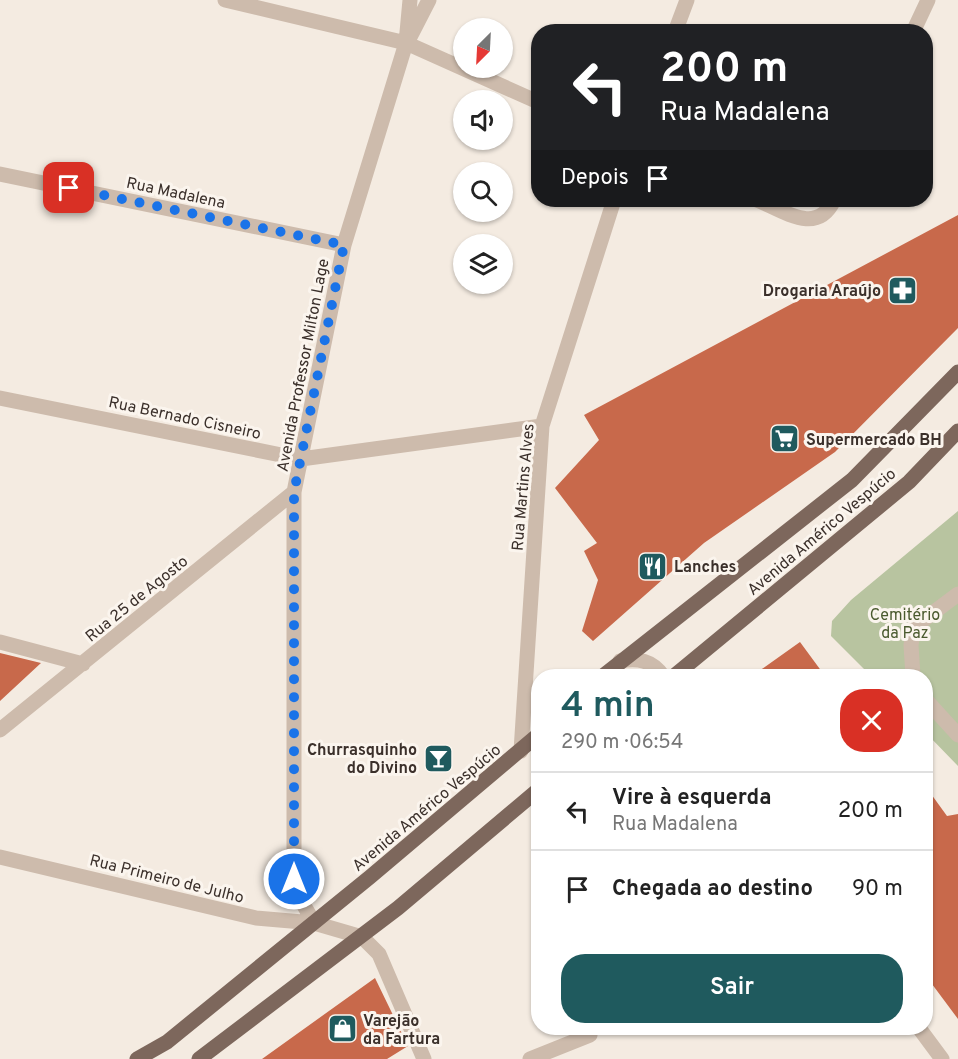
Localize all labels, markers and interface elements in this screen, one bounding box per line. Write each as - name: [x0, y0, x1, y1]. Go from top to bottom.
- north arrow: [453, 18, 513, 78]
- map controls: [453, 18, 513, 294]
- text: 200 m: [660, 44, 788, 97]
- icon: left: [561, 48, 639, 126]
- button: sound: [453, 90, 513, 150]
- text: Rua Madalena: [660, 96, 830, 130]
- pin: [43, 162, 94, 213]
- button: search: [453, 162, 513, 222]
- icon: arrive: [641, 162, 674, 195]
- text: Depois: [561, 165, 629, 192]
- icon: arrive: [52, 171, 85, 204]
- street label: Rua Madalena: [124, 174, 227, 214]
- button: layers: [453, 234, 513, 294]
- street label: Avenida Professor Milton Lage: [273, 257, 334, 474]
- pharmacy icon: Drogaria Araújo: [886, 274, 918, 306]
- place label: Drogaria Araújo: [763, 282, 881, 302]
- street label: Rua Bernado Cisneiro: [107, 393, 263, 445]
- street label: Rua Martins Alves: [508, 423, 540, 552]
- supermarket icon: Supermercado BH: [769, 423, 801, 455]
- place label: Supermercado BH: [806, 431, 942, 451]
- street label: Avenida Américo Vespúcio: [744, 464, 901, 601]
- restaurant icon: Lanches: [637, 550, 669, 582]
- street label: Rua 25 de Agosto: [82, 552, 193, 647]
- place label: Lanches: [674, 558, 737, 578]
- park label: Cemitério da Paz: [870, 606, 940, 644]
- text: 4 min: [561, 684, 655, 730]
- button: close: [840, 689, 903, 752]
- text: 290 m · 06:54: [561, 730, 683, 756]
- street label: Avenida Américo Vespúcio: [349, 740, 506, 877]
- place label: Churrasquinho do Divino: [307, 741, 417, 779]
- bar icon: Churrasquinho do Divino: [422, 742, 454, 774]
- text: Vire à esquerda: [612, 785, 771, 812]
- icon: left: [561, 795, 594, 828]
- text: 200 m: [838, 798, 903, 825]
- text: Rua Madalena: [612, 812, 738, 838]
- position arrow: [262, 847, 326, 911]
- street label: Rua Primeiro de Julho: [87, 851, 246, 909]
- icon: arrive: [561, 873, 594, 906]
- text: Chegada ao destino: [612, 876, 813, 903]
- text: 90 m: [852, 876, 903, 903]
- button: Sair: [561, 954, 903, 1023]
- place label: Varejão da Fartura: [363, 1012, 440, 1050]
- shop icon: Varejão da Fartura: [326, 1013, 358, 1045]

